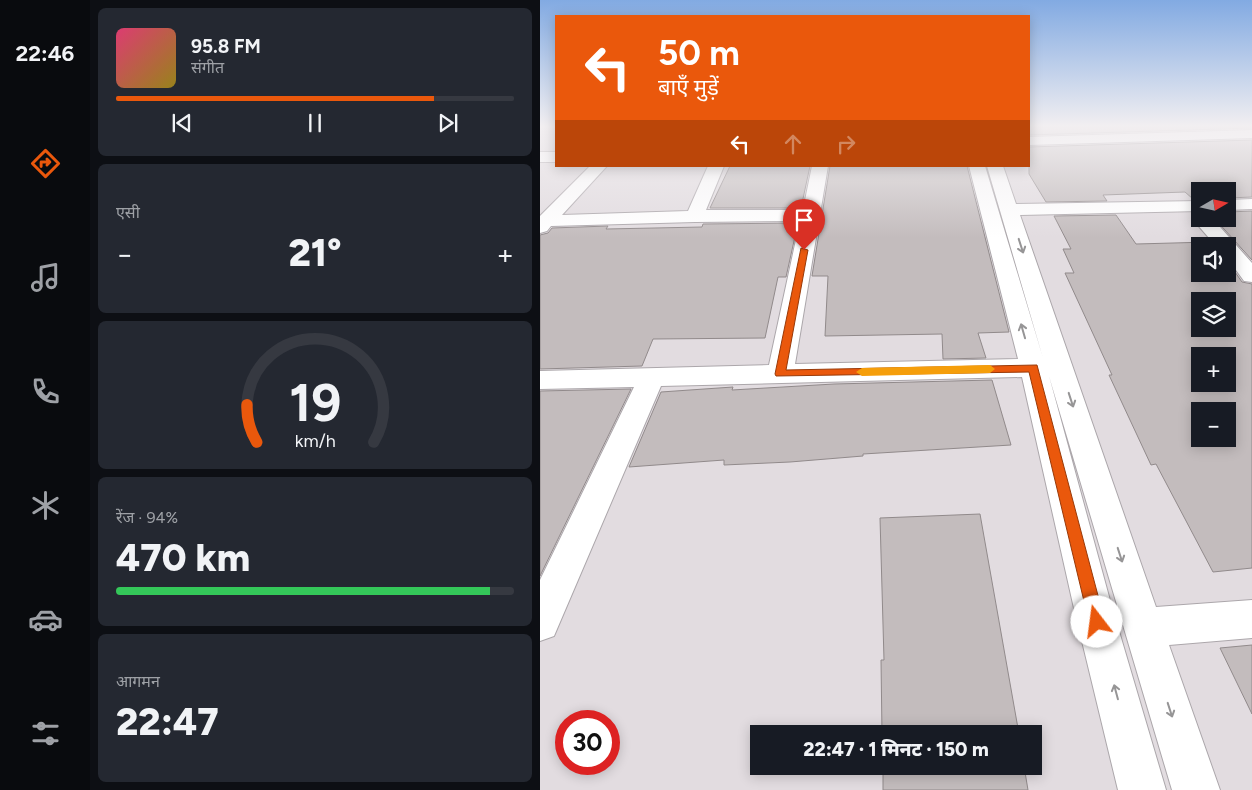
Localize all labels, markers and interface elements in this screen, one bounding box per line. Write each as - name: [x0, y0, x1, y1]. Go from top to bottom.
- text: 50 m: [658, 32, 740, 74]
- text: 95.8 FM: [191, 35, 261, 58]
- icon: left: [575, 35, 640, 100]
- text: 22:46: [16, 40, 74, 67]
- text: संगीत: [191, 58, 224, 77]
- text: बाएँ मुड़ें: [658, 74, 719, 101]
- icon: previous: [168, 109, 196, 137]
- icon: pause: [301, 109, 329, 137]
- icon: next: [434, 109, 462, 137]
- icon: left: [726, 130, 754, 158]
- icon: ahead: [779, 130, 807, 158]
- icon: right: [832, 130, 860, 158]
- icon: directions: [28, 146, 63, 181]
- north arrow: [1191, 182, 1236, 228]
- map controls: [1191, 182, 1236, 447]
- pin: [783, 199, 825, 250]
- text: एसी: [116, 203, 140, 222]
- icon: arrive: [790, 206, 818, 234]
- text: 21°: [288, 230, 342, 276]
- text: −: [116, 237, 133, 271]
- text: +: [497, 237, 514, 271]
- button: sound: [1191, 237, 1236, 282]
- one-way arrow: [1017, 238, 1027, 254]
- icon: music: [28, 260, 63, 295]
- button: layers: [1191, 292, 1236, 337]
- one-way arrow: [1018, 324, 1027, 340]
- button: +: [1191, 347, 1236, 392]
- text: 19: [289, 372, 341, 434]
- icon: phone: [28, 374, 63, 409]
- one-way arrow: [1067, 392, 1077, 408]
- button: −: [1191, 402, 1236, 447]
- text: km/h: [295, 430, 335, 451]
- icon: climate: [28, 488, 63, 523]
- text: रेंज · 94%: [116, 508, 178, 527]
- text: 470 km: [116, 535, 250, 581]
- one-way arrow: [1116, 547, 1126, 563]
- position arrow: [1070, 595, 1122, 647]
- icon: car: [28, 602, 63, 637]
- text: आगमन: [116, 672, 160, 691]
- one-way arrow: [1110, 685, 1120, 701]
- text: 22:47: [116, 699, 219, 745]
- one-way arrow: [1166, 702, 1175, 717]
- speed limit sign: 30: [555, 710, 620, 775]
- icon: filters: [28, 716, 63, 751]
- text: 22:47 · 1 मिनट · 150 m: [803, 738, 989, 761]

